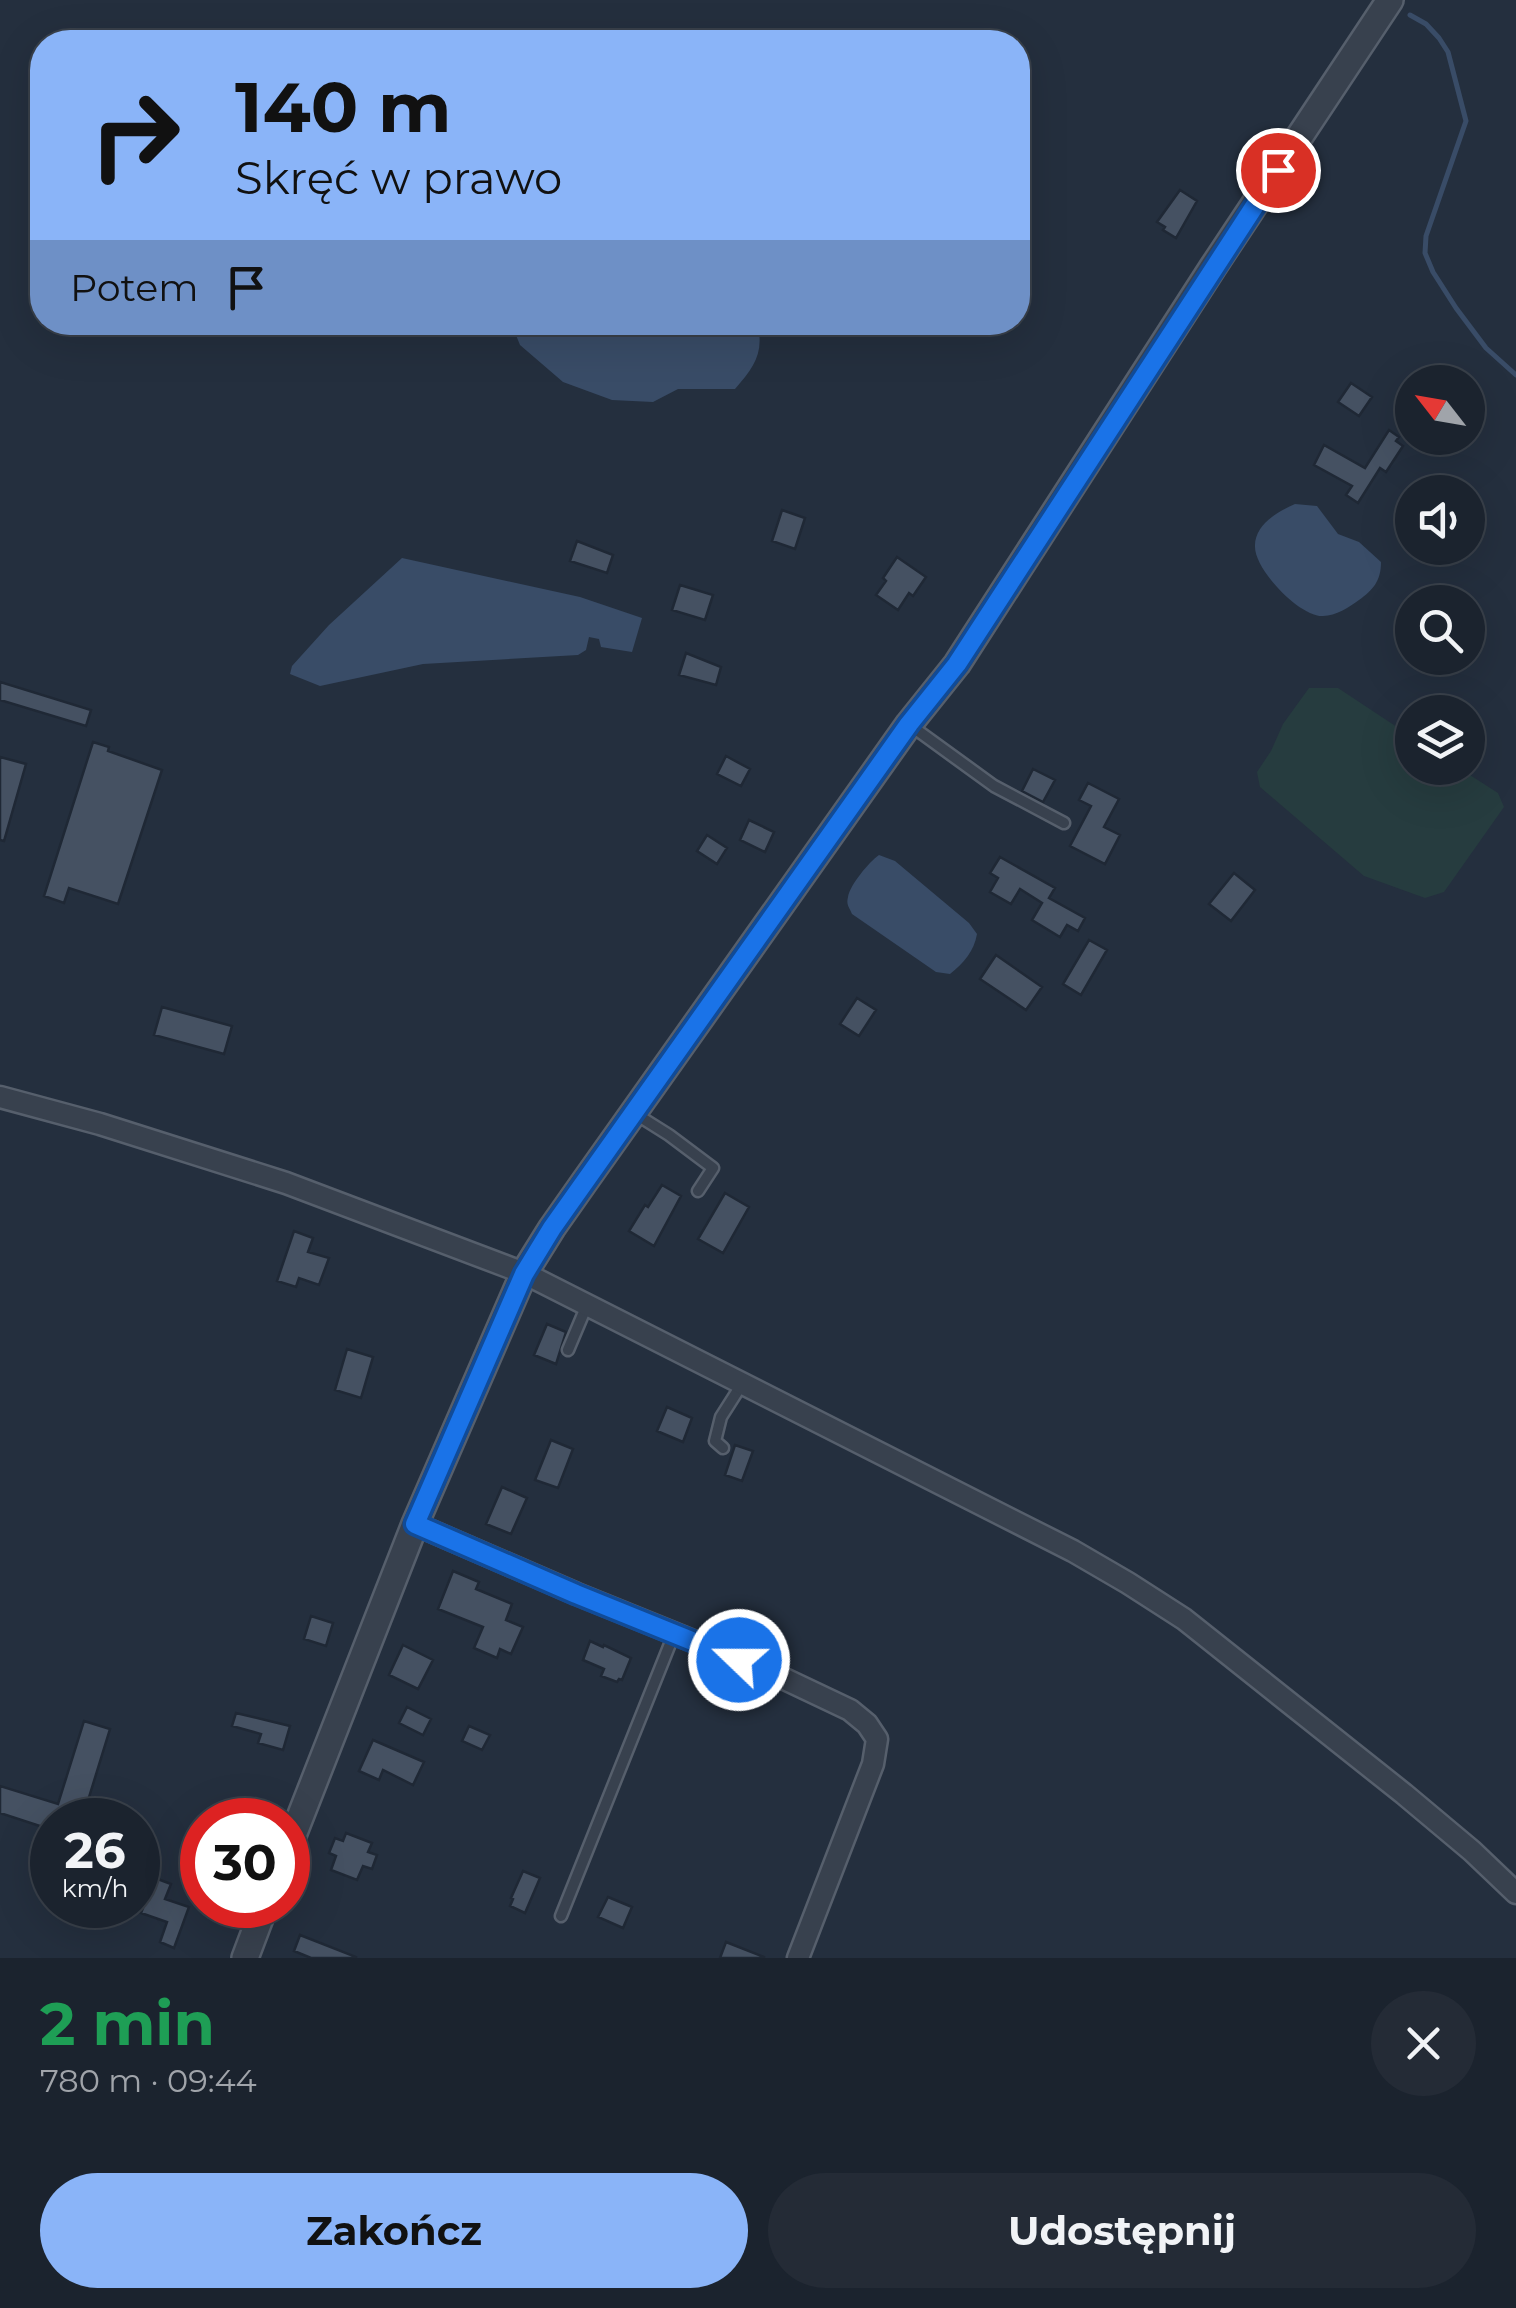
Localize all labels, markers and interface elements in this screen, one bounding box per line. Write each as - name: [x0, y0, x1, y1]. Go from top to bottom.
- text: 140 m: [235, 64, 451, 150]
- icon: right: [70, 70, 200, 200]
- pin: [1236, 128, 1321, 213]
- icon: arrive: [1251, 143, 1306, 198]
- text: Skręć w prawo: [235, 150, 562, 205]
- icon: arrive: [219, 260, 274, 315]
- text: Potem: [70, 264, 199, 311]
- north arrow: [1395, 365, 1485, 455]
- map controls: [1395, 365, 1485, 785]
- button: sound: [1395, 475, 1485, 565]
- button: search: [1395, 585, 1485, 675]
- button: layers: [1395, 695, 1485, 785]
- position arrow: [687, 1608, 791, 1712]
- speed limit sign: 30: [180, 1798, 310, 1928]
- text: 26: [64, 1820, 126, 1881]
- text: km/h: [62, 1873, 128, 1903]
- text: 2 min: [40, 1987, 215, 2060]
- button: close: [1371, 1991, 1476, 2096]
- text: 780 m · 09:44: [40, 2061, 257, 2100]
- button: Zakończ: [40, 2173, 748, 2288]
- button: Udostępnij: [768, 2173, 1476, 2288]

